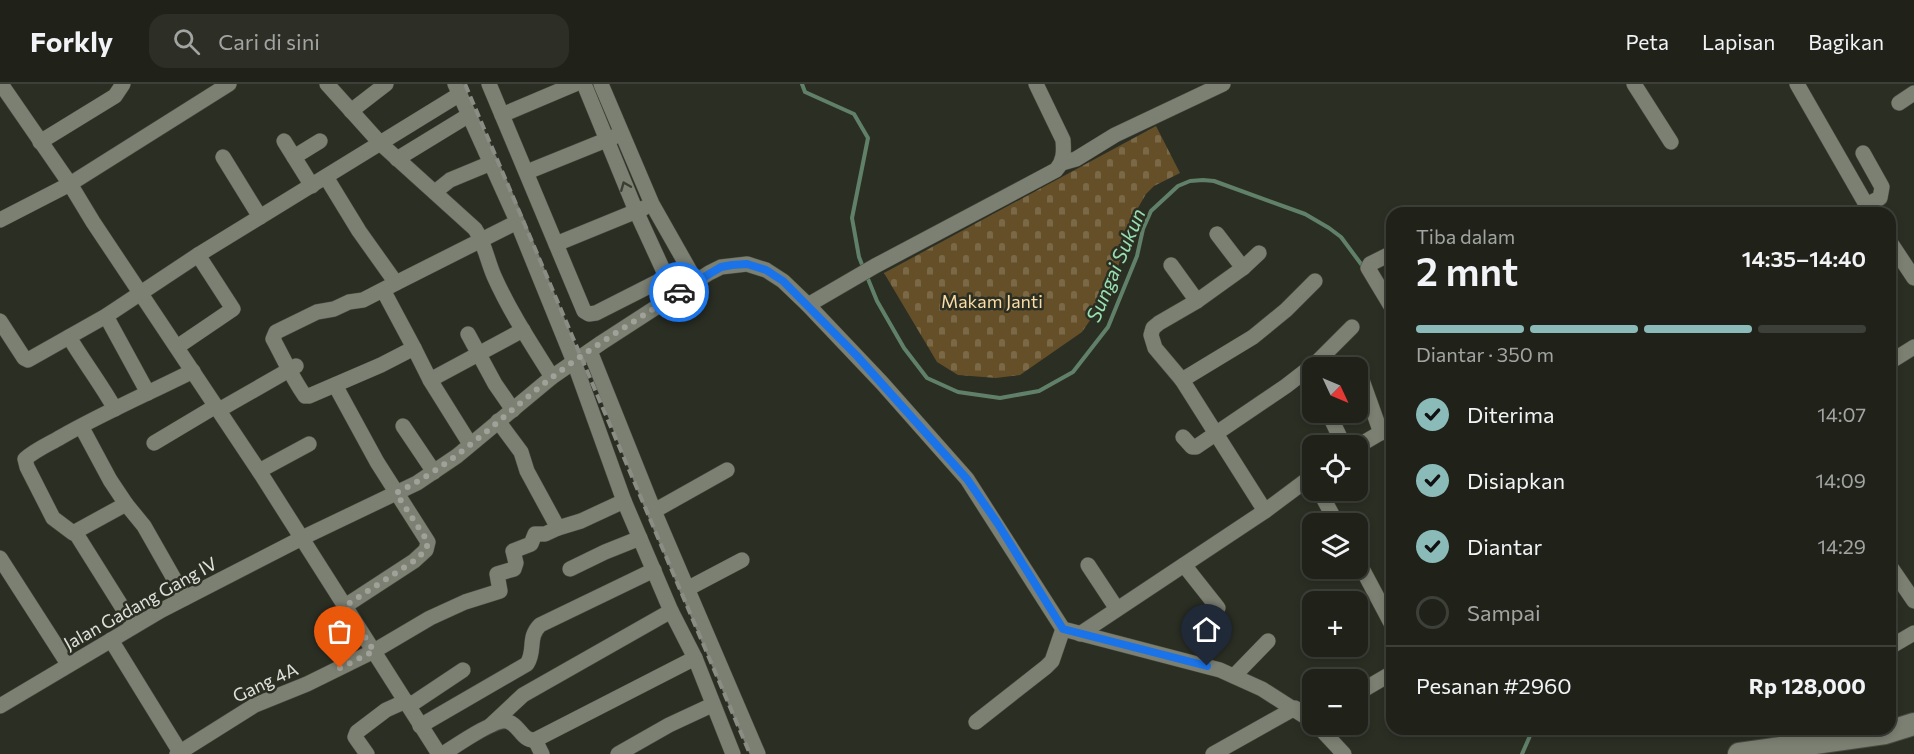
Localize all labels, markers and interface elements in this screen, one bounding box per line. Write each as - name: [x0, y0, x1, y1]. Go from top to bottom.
- search box: [149, 14, 569, 68]
- text: Forkly: [30, 24, 113, 58]
- icon: search: [170, 25, 203, 58]
- text: Cari di sini: [218, 28, 320, 55]
- text: Peta: [1626, 29, 1669, 54]
- text: Lapisan: [1702, 29, 1775, 54]
- text: Bagikan: [1808, 29, 1884, 54]
- one-way arrow: [620, 181, 632, 192]
- water label: Sungai Sukun: [1080, 205, 1150, 325]
- text: Tiba dalam: [1416, 224, 1515, 248]
- text: 14:35–14:40: [1742, 245, 1866, 272]
- text: 2 mnt: [1416, 246, 1518, 294]
- courier: [649, 262, 709, 322]
- icon: car: [663, 276, 696, 309]
- park label: Makam Janti: [941, 290, 1043, 312]
- text: Diantar · 350 m: [1416, 342, 1554, 366]
- north arrow: [1302, 357, 1368, 423]
- map controls: [1302, 357, 1368, 735]
- icon: check: [1416, 398, 1449, 431]
- text: Diterima: [1467, 401, 1554, 428]
- text: 14:07: [1817, 402, 1866, 426]
- button: locate: [1302, 435, 1368, 501]
- icon: check: [1416, 464, 1449, 497]
- text: Disiapkan: [1467, 467, 1565, 494]
- text: 14:09: [1816, 468, 1866, 492]
- button: layers: [1302, 513, 1368, 579]
- icon: check: [1416, 530, 1449, 563]
- text: Diantar: [1467, 533, 1542, 560]
- text: 14:29: [1818, 534, 1866, 558]
- street label: Jalan Gadang Gang IV: [60, 552, 220, 654]
- button: +: [1302, 591, 1368, 657]
- text: Sampai: [1467, 599, 1541, 626]
- pin: [1181, 604, 1232, 666]
- pin: [314, 606, 365, 668]
- icon: home: [1190, 613, 1223, 646]
- icon: bag: [323, 615, 356, 648]
- street label: Gang 4A: [229, 657, 301, 707]
- button: −: [1302, 669, 1368, 735]
- text: Pesanan #2960: [1416, 672, 1572, 699]
- text: Rp 128,000: [1749, 672, 1866, 699]

